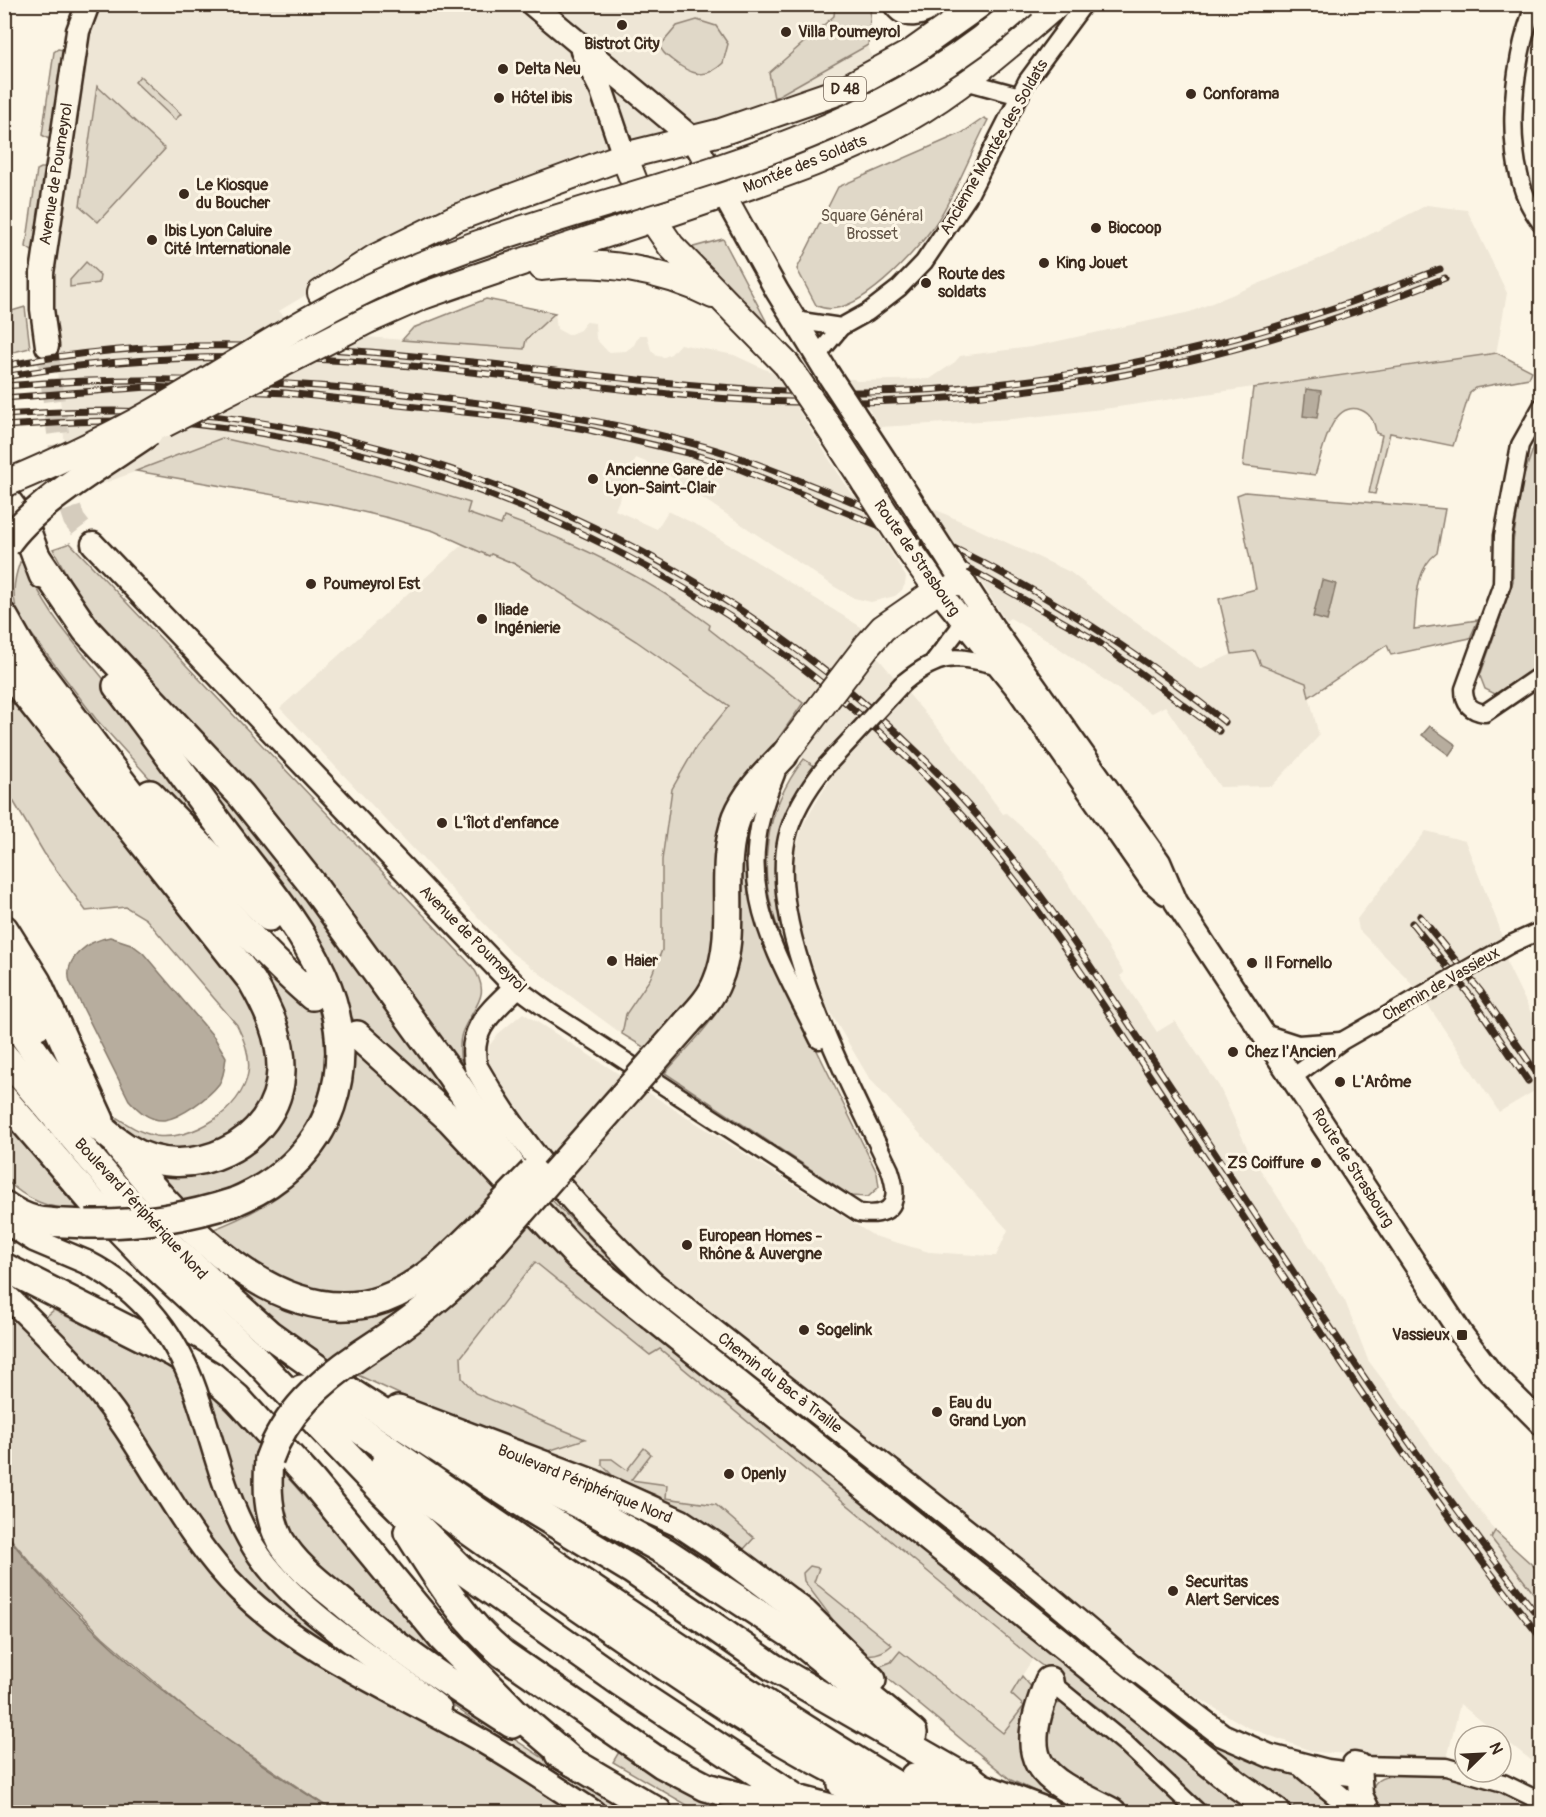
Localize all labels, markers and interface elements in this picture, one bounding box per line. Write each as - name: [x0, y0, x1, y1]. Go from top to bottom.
- marker: Bistrot City: [615, 18, 629, 32]
- place label: Villa Poumeyrol: [798, 22, 901, 42]
- marker: Villa Poumeyrol: [779, 25, 793, 39]
- place label: Bistrot City: [584, 34, 660, 54]
- street label: Ancienne Montée des Soldats: [936, 56, 1052, 238]
- place label: Delta Neu: [515, 59, 581, 79]
- marker: Delta Neu: [496, 62, 510, 76]
- road number: D 48: [824, 77, 866, 101]
- place label: Conforama: [1203, 84, 1280, 104]
- marker: Conforama: [1184, 87, 1198, 101]
- place label: Hôtel ibis: [511, 88, 573, 108]
- marker: Hôtel ibis: [492, 91, 506, 105]
- street label: Avenue de Poumeyrol: [35, 101, 77, 247]
- street label: Montée des Soldats: [740, 130, 870, 198]
- place label: Le Kiosque du Boucher: [196, 175, 271, 213]
- marker: Le Kiosque du Boucher: [177, 187, 191, 201]
- park label: Square Général Brosset: [821, 206, 923, 244]
- place label: Biocoop: [1108, 218, 1162, 238]
- place label: Ibis Lyon Caluire Cité Internationale: [164, 221, 292, 259]
- marker: Biocoop: [1089, 221, 1103, 235]
- marker: Ibis Lyon Caluire Cité Internationale: [145, 233, 159, 247]
- place label: King Jouet: [1056, 253, 1128, 273]
- marker: King Jouet: [1037, 256, 1051, 270]
- place label: Route des soldats: [938, 264, 1006, 302]
- marker: Route des soldats: [919, 276, 933, 290]
- place label: Ancienne Gare de Lyon-Saint-Clair: [605, 460, 724, 498]
- marker: Ancienne Gare de Lyon-Saint-Clair: [586, 472, 600, 486]
- street label: Route de Strasbourg: [869, 496, 965, 620]
- place label: Poumeyrol Est: [323, 574, 421, 594]
- marker: Poumeyrol Est: [304, 577, 318, 591]
- place label: Iliade Ingénierie: [494, 600, 561, 638]
- marker: Iliade Ingénierie: [475, 612, 489, 626]
- place label: L'îlot d'enfance: [454, 813, 560, 833]
- marker: L'îlot d'enfance: [435, 816, 449, 830]
- street label: Avenue de Poumeyrol: [415, 881, 531, 997]
- street label: Chemin de Vassieux: [1379, 942, 1503, 1026]
- place label: Haier: [624, 951, 658, 971]
- place label: Il Fornello: [1264, 953, 1332, 973]
- marker: Haier: [605, 954, 619, 968]
- marker: Il Fornello: [1245, 956, 1259, 970]
- place label: Chez l'Ancien: [1245, 1042, 1336, 1062]
- marker: Chez l'Ancien: [1226, 1045, 1240, 1059]
- place label: L'Arôme: [1352, 1072, 1412, 1092]
- marker: L'Arôme: [1333, 1075, 1347, 1089]
- street label: Route de Strasbourg: [1307, 1105, 1399, 1231]
- street label: Boulevard Périphérique Nord: [70, 1134, 212, 1284]
- place label: ZS Coiffure: [1227, 1153, 1305, 1173]
- marker: ZS Coiffure: [1309, 1156, 1323, 1170]
- place label: European Homes - Rhône & Auvergne: [699, 1226, 823, 1264]
- marker: European Homes - Rhône & Auvergne: [680, 1238, 694, 1252]
- place label: Sogelink: [816, 1320, 872, 1340]
- marker: Sogelink: [797, 1323, 811, 1337]
- place label: Vassieux: [1392, 1325, 1450, 1345]
- street label: Chemin du Bac à Traille: [714, 1328, 846, 1438]
- marker: Vassieux: [1455, 1328, 1469, 1342]
- place label: Eau du Grand Lyon: [949, 1393, 1026, 1431]
- marker: Eau du Grand Lyon: [930, 1405, 944, 1419]
- street label: Boulevard Périphérique Nord: [495, 1440, 675, 1528]
- place label: Openly: [741, 1464, 786, 1484]
- marker: Openly: [722, 1467, 736, 1481]
- place label: Securitas Alert Services: [1185, 1572, 1280, 1610]
- marker: Securitas Alert Services: [1166, 1584, 1180, 1598]
- north arrow: [1453, 1724, 1513, 1784]
- text: N: [1484, 1739, 1507, 1757]

